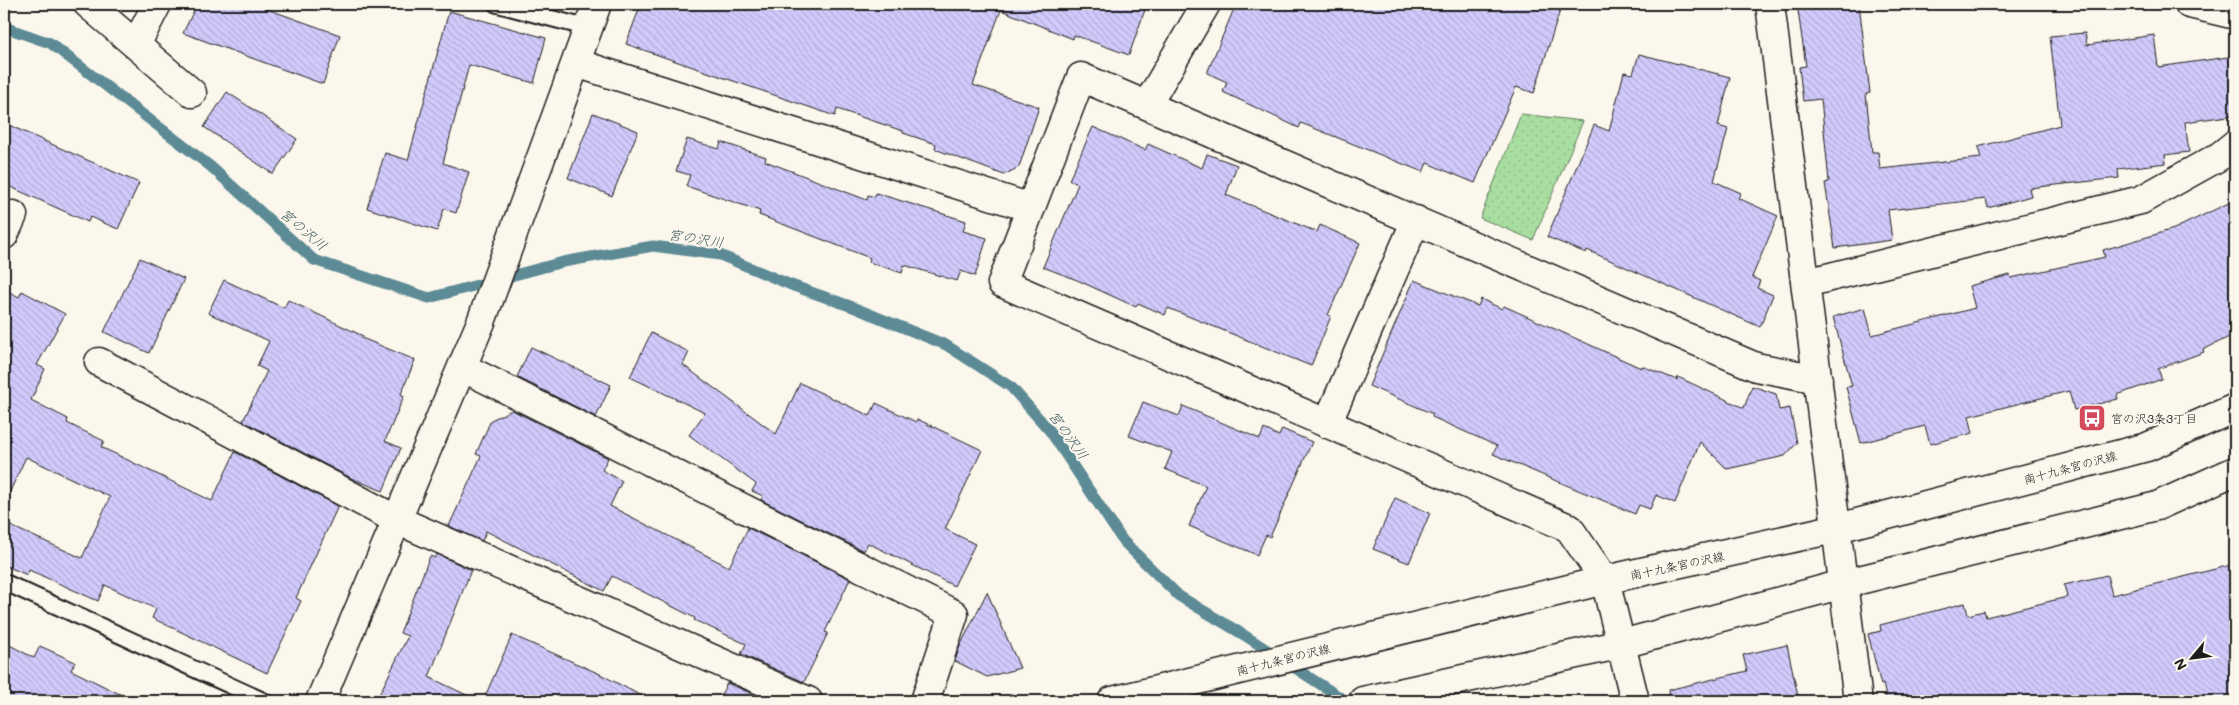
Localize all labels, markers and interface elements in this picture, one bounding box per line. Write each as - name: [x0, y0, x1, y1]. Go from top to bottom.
- water label: 宮の沢川: [276, 204, 332, 254]
- water label: 宮の沢川: [667, 224, 725, 252]
- bus stop icon: 宮の沢3条3丁目: [2077, 403, 2107, 433]
- water label: 宮の沢川: [1045, 407, 1093, 463]
- place label: 宮の沢3条3丁目: [2111, 410, 2197, 426]
- street label: 南十九条宮の沢線: [2022, 447, 2118, 487]
- street label: 南十九条宮の沢線: [1628, 547, 1726, 583]
- north arrow: [2166, 632, 2216, 682]
- street label: 南十九条宮の沢線: [1234, 640, 1332, 678]
- text: N: [2169, 655, 2191, 674]

